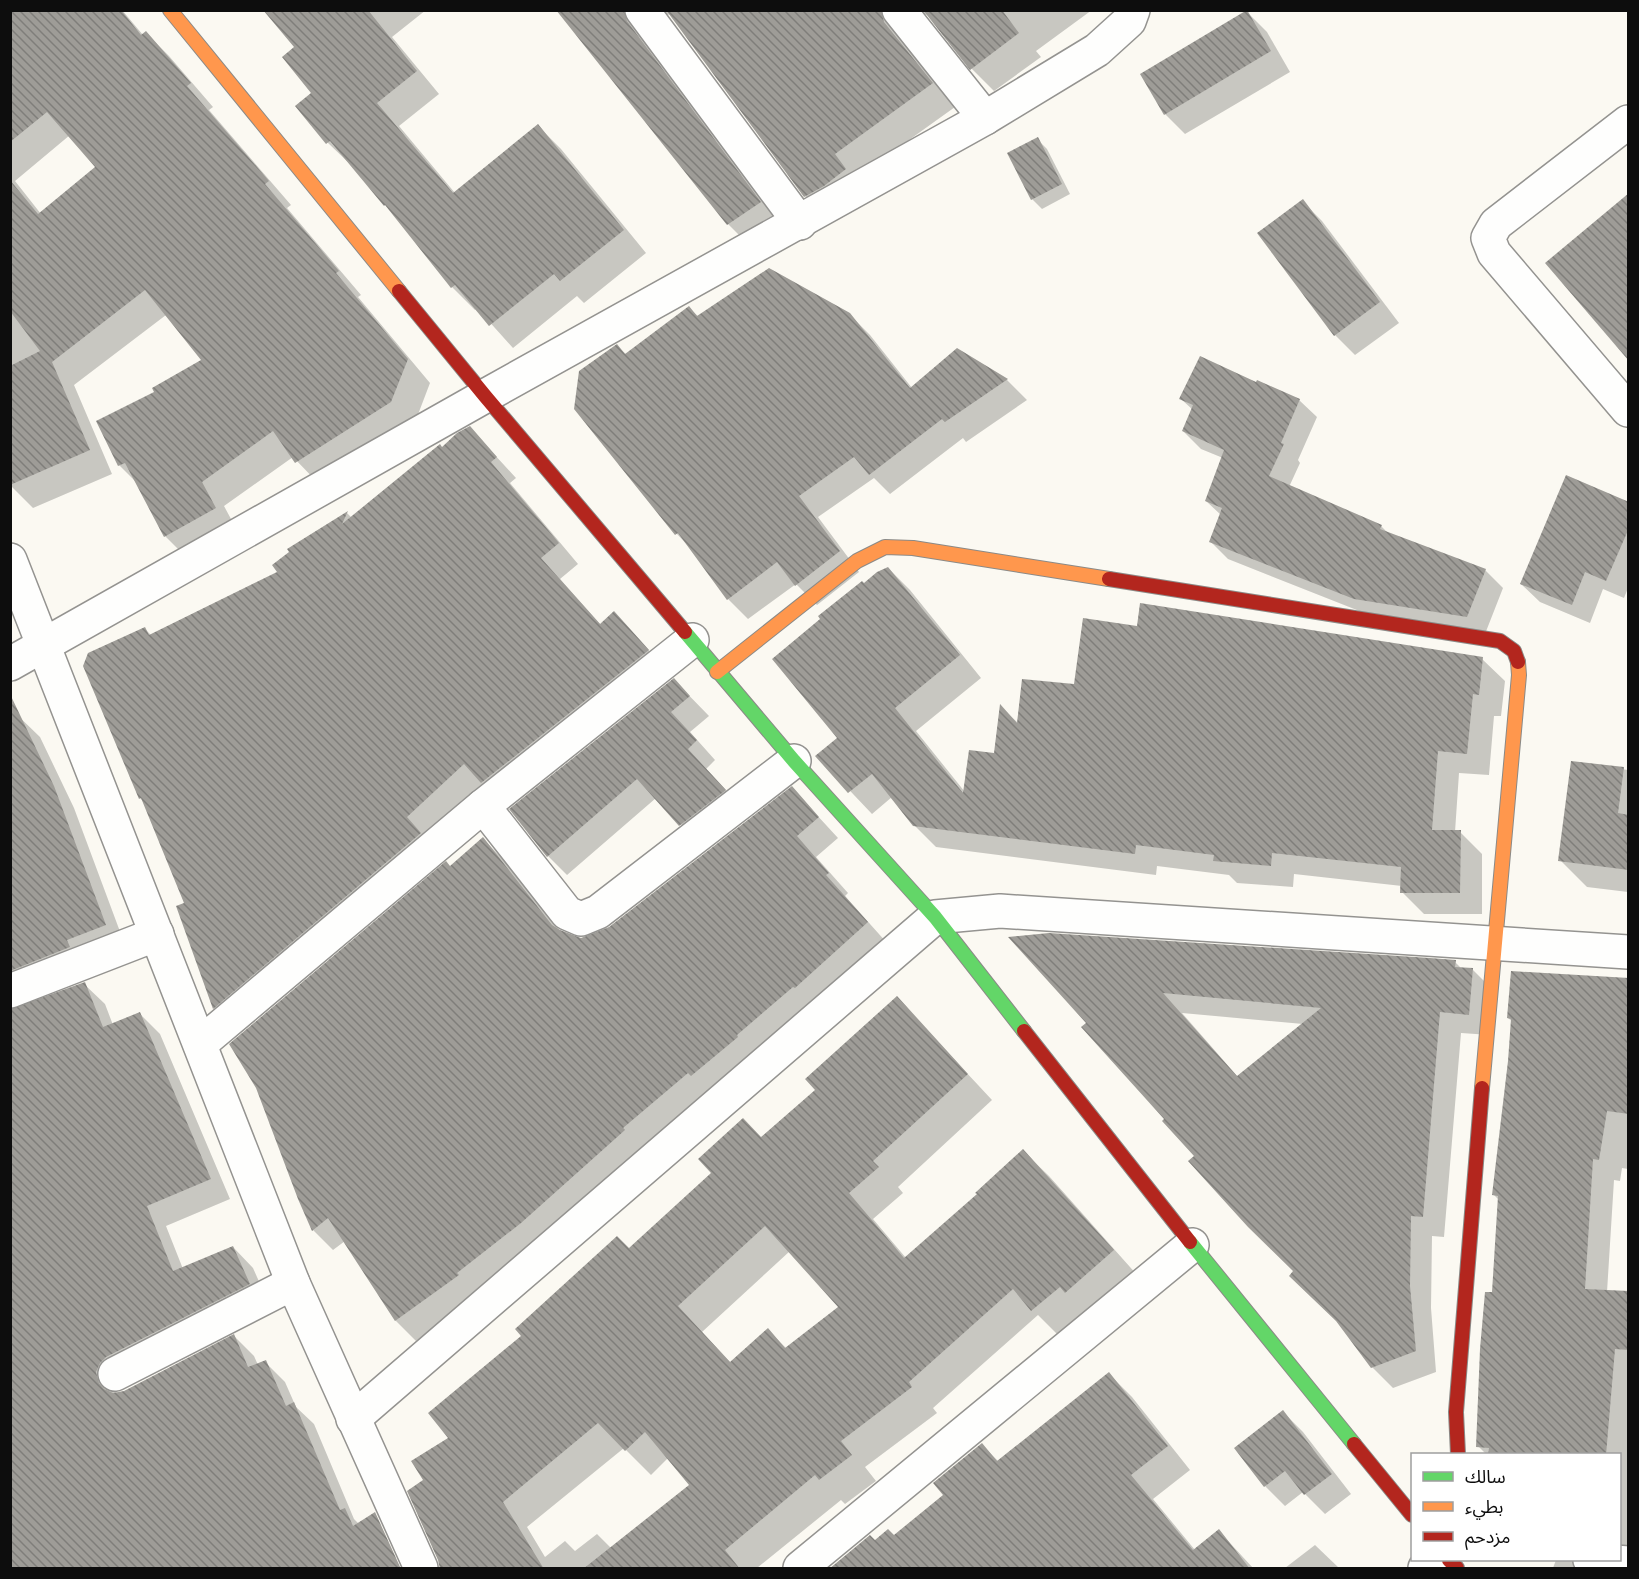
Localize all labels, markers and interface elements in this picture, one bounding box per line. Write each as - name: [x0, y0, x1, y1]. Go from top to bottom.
- legend: [1411, 1453, 1621, 1561]
- text: سالك: [1465, 1464, 1506, 1488]
- text: بطيء: [1465, 1494, 1503, 1520]
- text: مزدحم: [1465, 1524, 1510, 1550]

